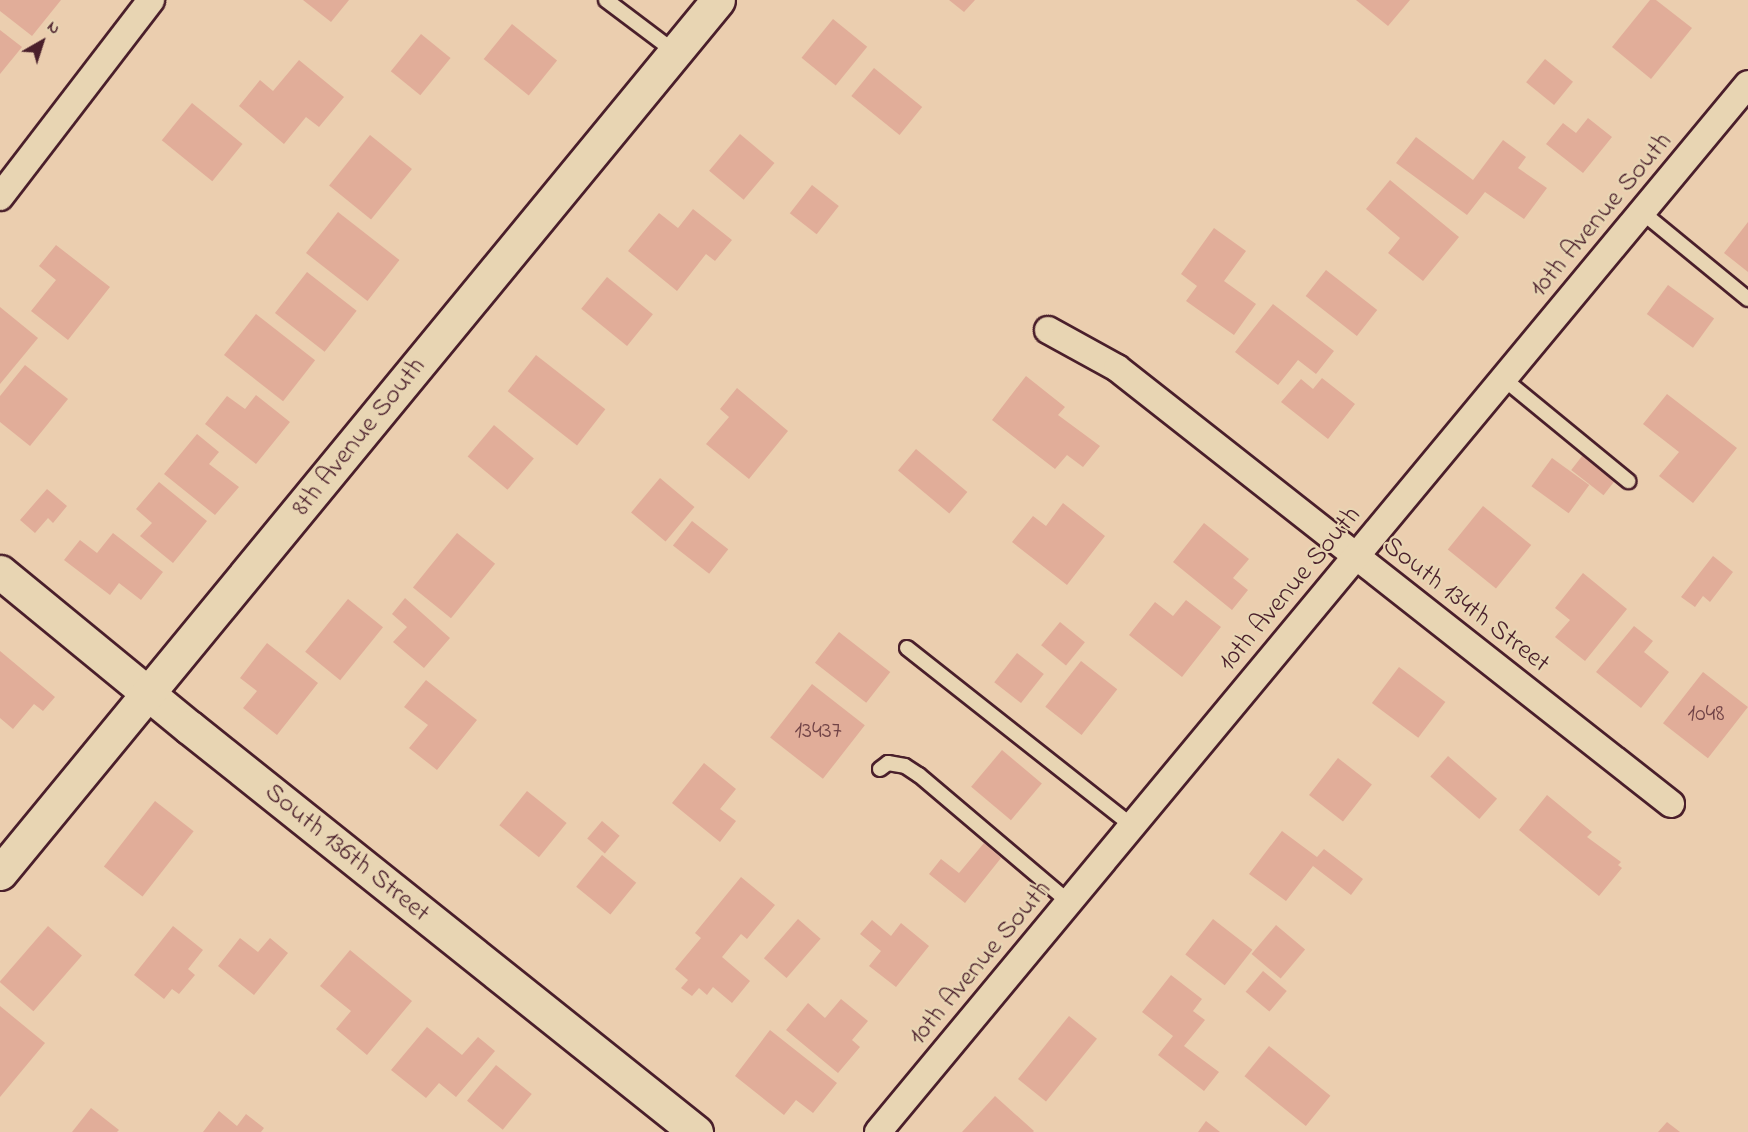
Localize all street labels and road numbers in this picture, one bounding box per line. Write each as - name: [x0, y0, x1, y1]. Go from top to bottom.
- street label: 10th Avenue South: [1523, 126, 1679, 304]
- street label: 8th Avenue South: [285, 351, 433, 523]
- street label: 10th Avenue South: [1212, 500, 1368, 678]
- street label: South 134th Street: [1376, 530, 1556, 680]
- street label: South 136th Street: [258, 776, 436, 930]
- street label: 10th Avenue South: [902, 874, 1058, 1052]

